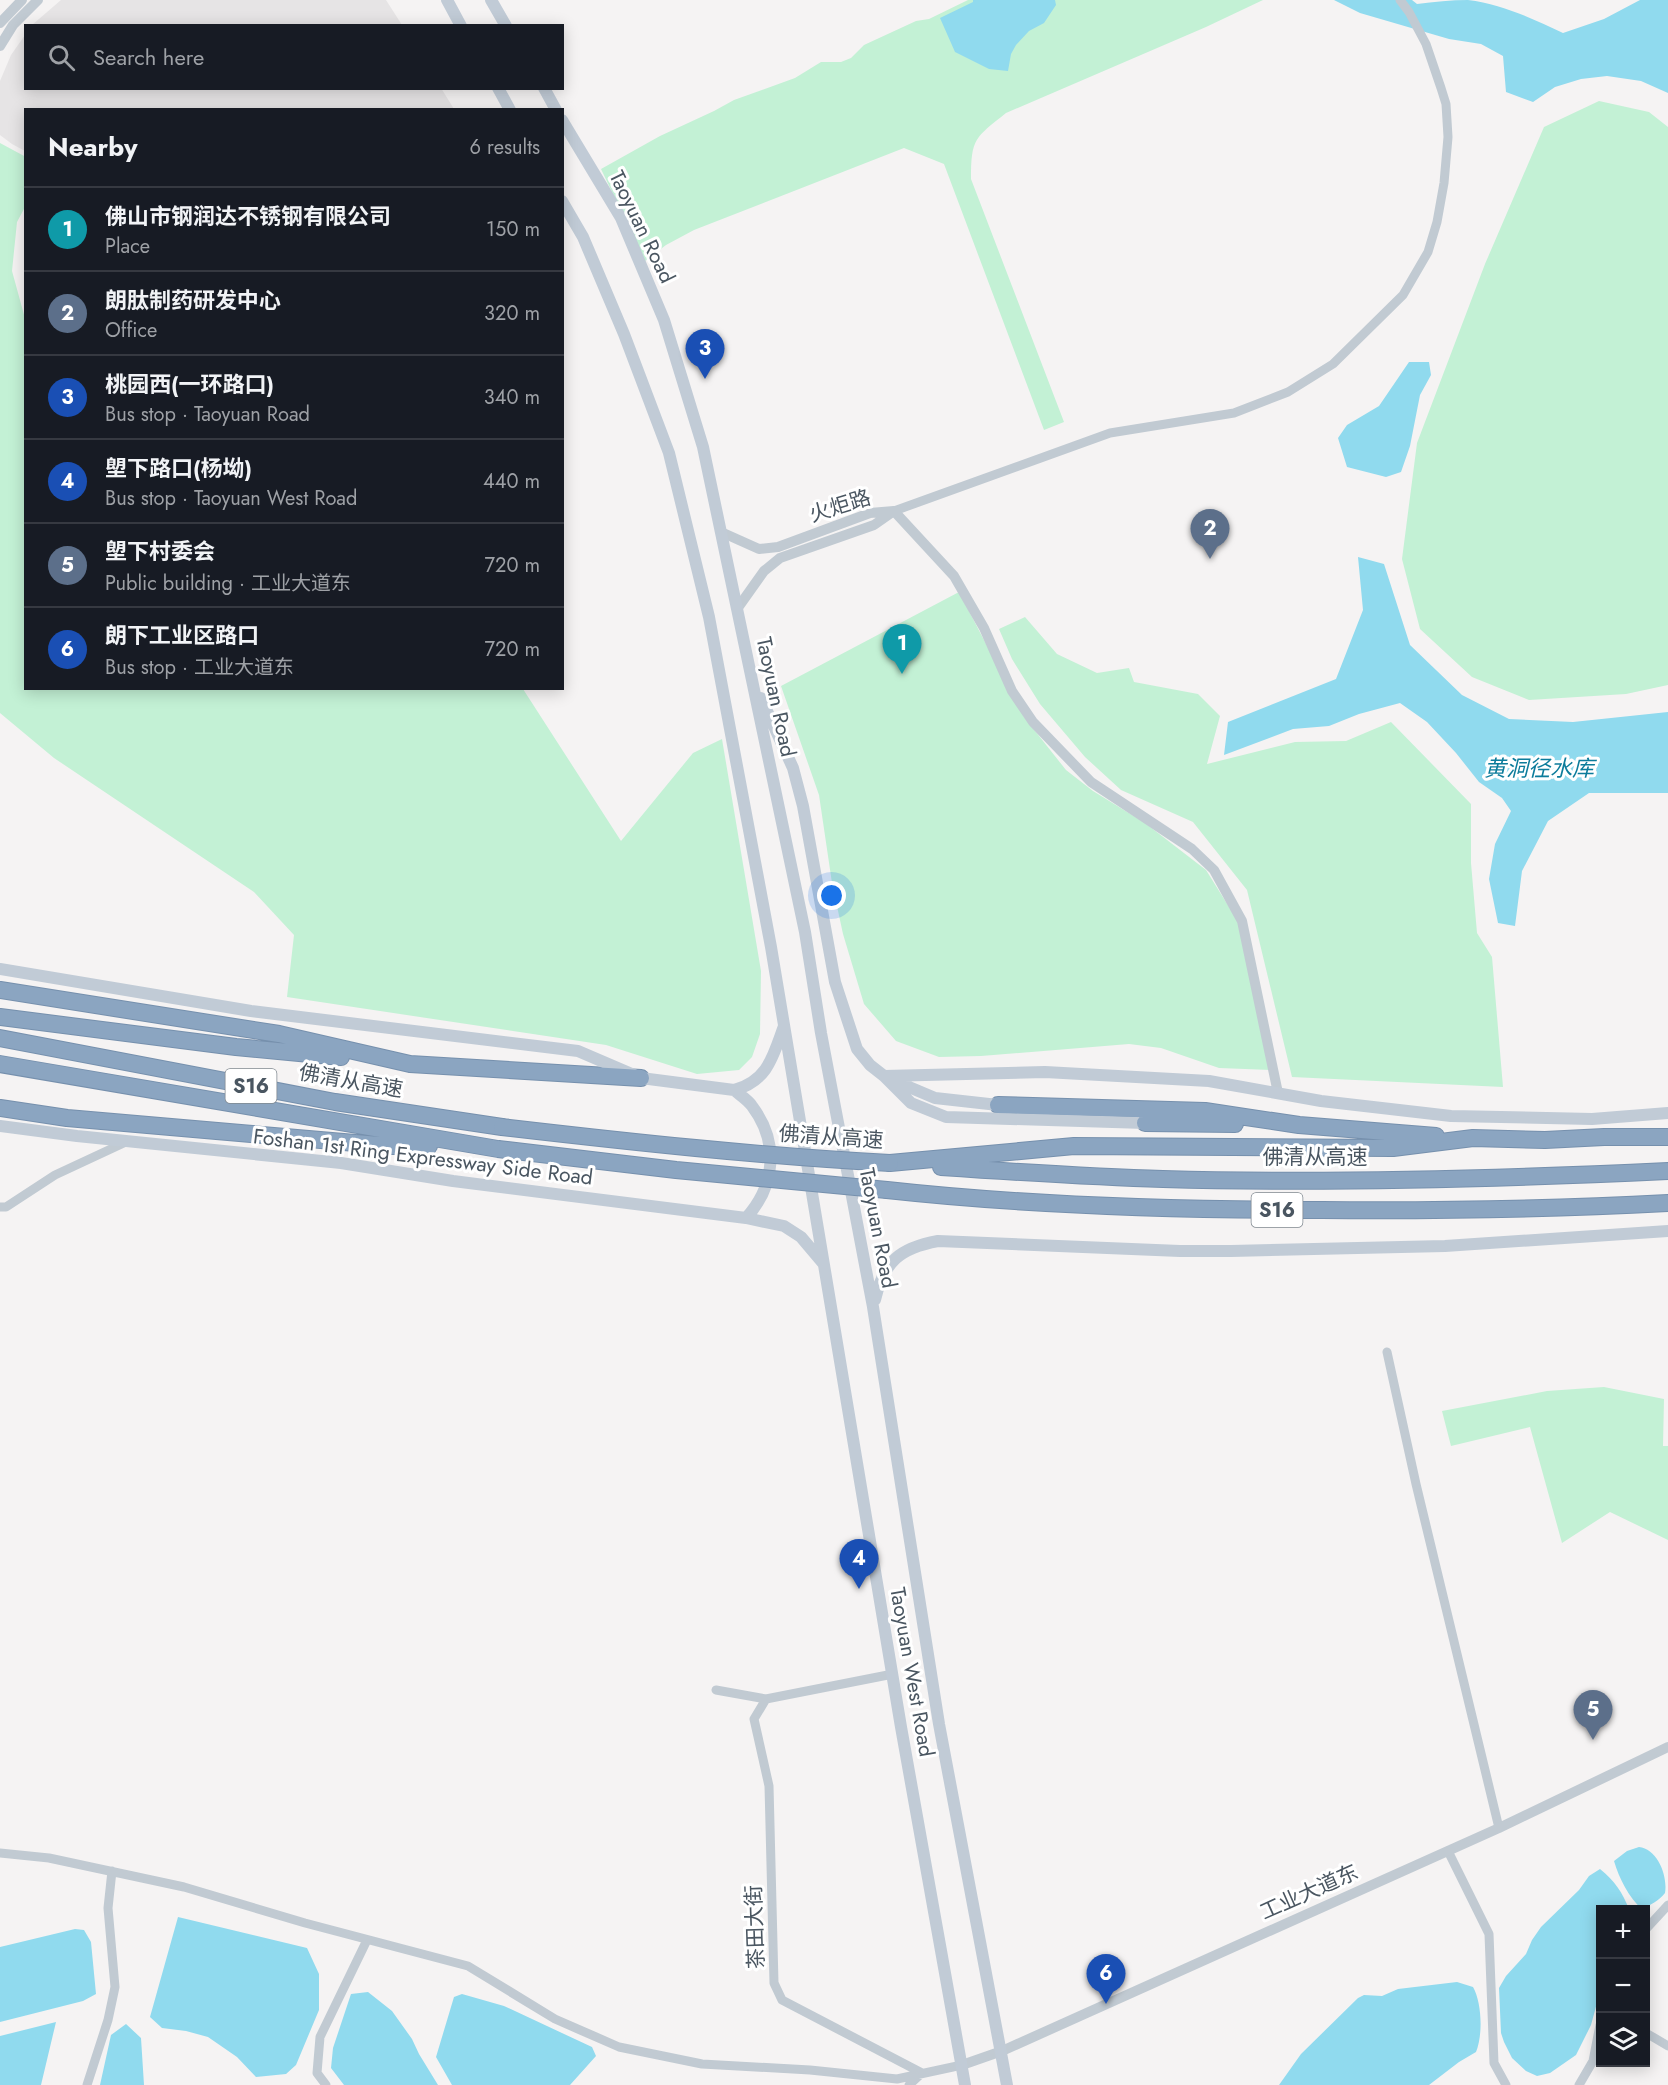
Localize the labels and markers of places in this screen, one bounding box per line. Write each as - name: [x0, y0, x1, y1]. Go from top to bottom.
- pin: 3: [686, 330, 724, 379]
- pin: 2: [1190, 510, 1230, 559]
- pin: 1: [882, 624, 922, 674]
- pin: 4: [840, 1540, 878, 1589]
- pin: 5: [1574, 1690, 1612, 1740]
- pin: 6: [1086, 1954, 1126, 2004]

